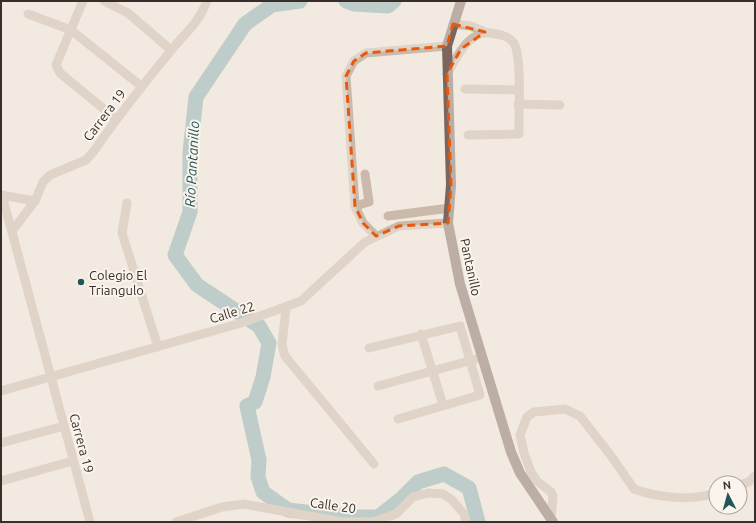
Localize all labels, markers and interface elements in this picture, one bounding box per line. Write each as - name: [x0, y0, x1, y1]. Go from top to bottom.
- street label: Carrera 19: [80, 86, 128, 144]
- water label: Río Pantanillo: [182, 120, 202, 207]
- street label: Pantanillo: [458, 237, 484, 297]
- place label: Colegio El Triangulo: [89, 268, 148, 297]
- marker: Colegio El Triangulo: [76, 277, 86, 287]
- street label: Calle 22: [208, 299, 256, 325]
- street label: Carrera 19: [67, 412, 97, 474]
- north arrow: [708, 475, 748, 515]
- text: N: [722, 479, 732, 491]
- street label: Calle 20: [309, 495, 357, 515]

